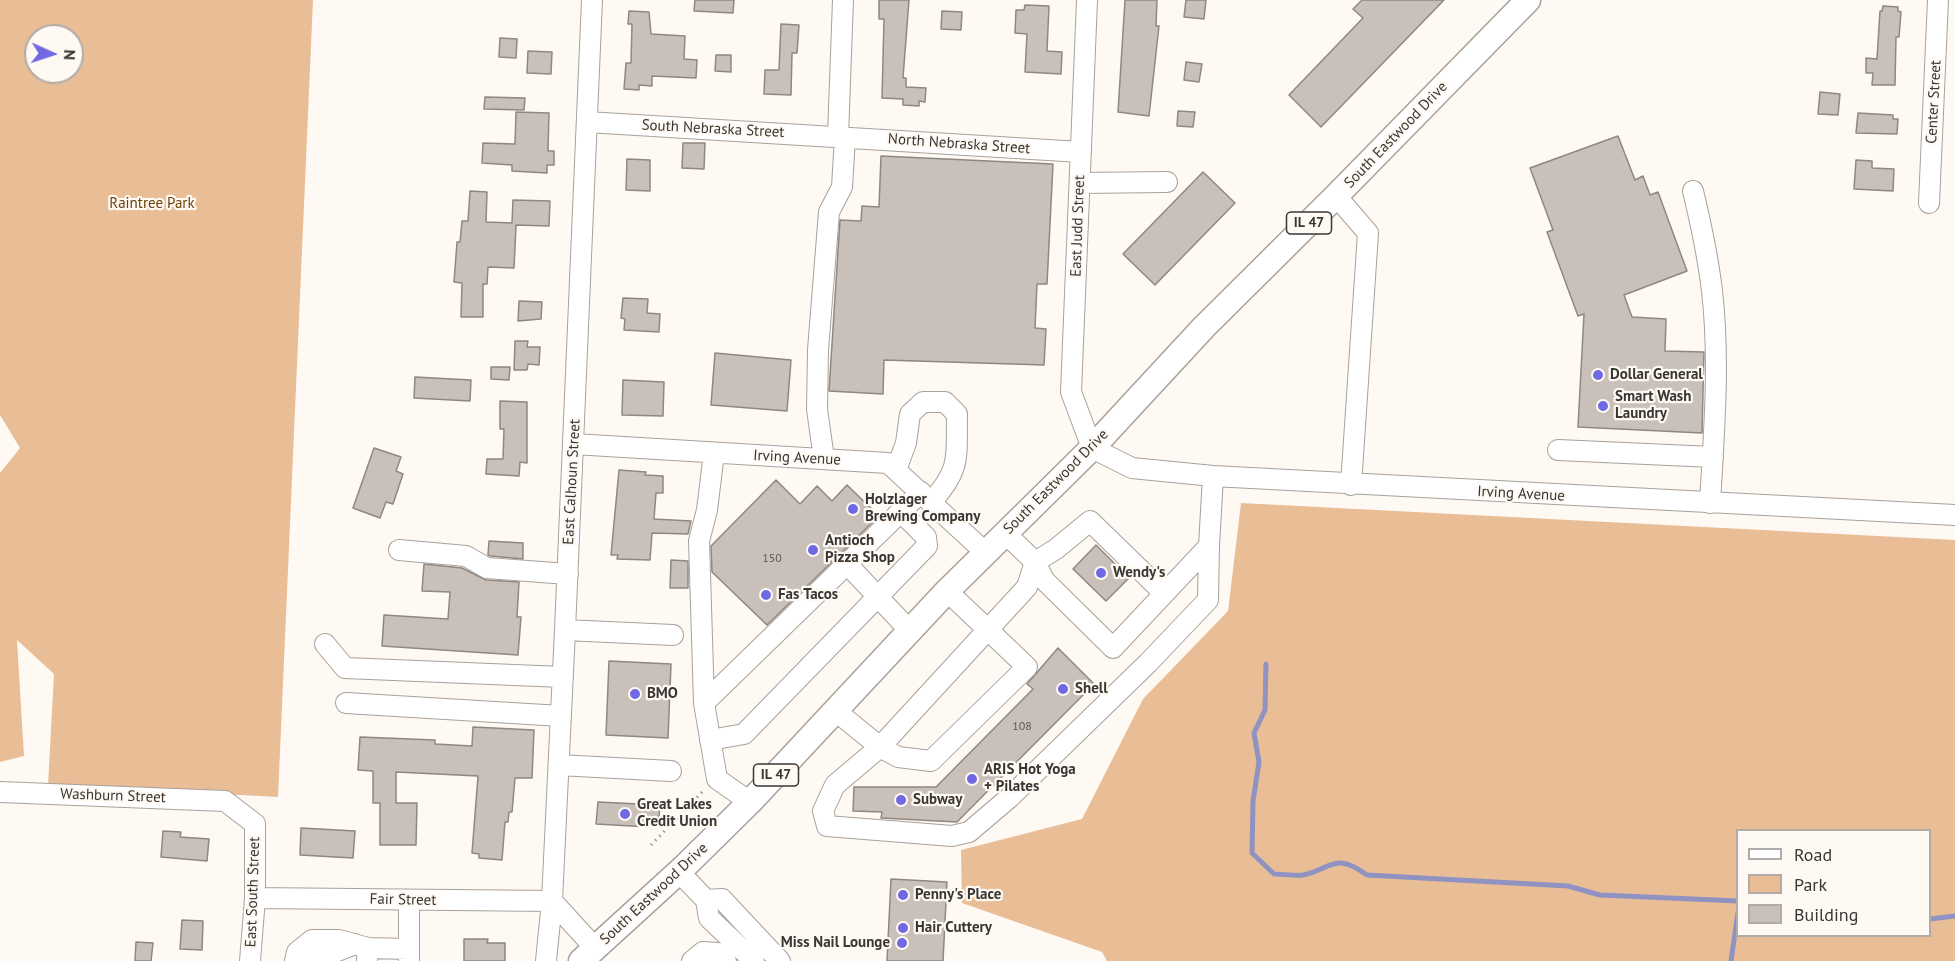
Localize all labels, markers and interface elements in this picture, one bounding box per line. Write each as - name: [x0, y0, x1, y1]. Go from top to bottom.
- north arrow: [24, 24, 84, 84]
- text: N: [60, 49, 80, 61]
- street label: Center Street: [1923, 60, 1945, 144]
- street label: South Eastwood Drive: [1341, 78, 1451, 192]
- street label: South Nebraska Street: [641, 116, 785, 142]
- street label: North Nebraska Street: [887, 130, 1031, 158]
- street label: East Judd Street: [1067, 175, 1089, 277]
- park label: Raintree Park: [109, 195, 195, 213]
- road number: IL 47: [1286, 212, 1332, 234]
- place label: Dollar General: [1610, 366, 1703, 384]
- marker: Dollar General: [1591, 368, 1605, 382]
- place label: Smart Wash Laundry: [1615, 388, 1691, 423]
- marker: Smart Wash Laundry: [1596, 399, 1610, 413]
- street label: East Calhoun Street: [560, 419, 584, 545]
- street label: South Eastwood Drive: [1000, 426, 1112, 538]
- street label: Irving Avenue: [753, 447, 841, 469]
- street label: Irving Avenue: [1477, 483, 1565, 505]
- place label: Holzlager Brewing Company: [865, 491, 980, 526]
- marker: Holzlager Brewing Company: [846, 502, 860, 516]
- place label: Antioch Pizza Shop: [825, 532, 895, 567]
- marker: Antioch Pizza Shop: [806, 543, 820, 557]
- house number: 150: [762, 552, 782, 566]
- place label: Wendy's: [1113, 564, 1165, 582]
- marker: Wendy's: [1094, 566, 1108, 580]
- place label: Fas Tacos: [778, 586, 838, 604]
- marker: Fas Tacos: [759, 588, 773, 602]
- place label: Shell: [1075, 680, 1108, 698]
- marker: Shell: [1056, 682, 1070, 696]
- place label: BMO: [647, 685, 678, 703]
- marker: BMO: [628, 687, 642, 701]
- house number: 108: [1012, 720, 1032, 734]
- place label: ARIS Hot Yoga + Pilates: [984, 761, 1076, 796]
- road number: IL 47: [754, 764, 798, 786]
- marker: ARIS Hot Yoga + Pilates: [965, 772, 979, 786]
- street label: Washburn Street: [60, 785, 166, 807]
- place label: Subway: [913, 791, 962, 809]
- marker: Subway: [894, 793, 908, 807]
- place label: Great Lakes Credit Union: [637, 796, 717, 831]
- marker: Great Lakes Credit Union: [618, 807, 632, 821]
- legend: [1736, 829, 1931, 937]
- street label: East South Street: [242, 836, 264, 948]
- street label: South Eastwood Drive: [596, 839, 712, 949]
- text: Road: [1794, 843, 1832, 866]
- text: Park: [1794, 873, 1827, 896]
- place label: Penny's Place: [915, 886, 1001, 904]
- marker: Penny's Place: [896, 888, 910, 902]
- street label: Fair Street: [370, 890, 436, 910]
- text: Building: [1794, 903, 1858, 926]
- place label: Hair Cuttery: [915, 919, 992, 937]
- marker: Hair Cuttery: [896, 921, 910, 935]
- place label: Miss Nail Lounge: [781, 934, 890, 952]
- marker: Miss Nail Lounge: [895, 936, 909, 950]

